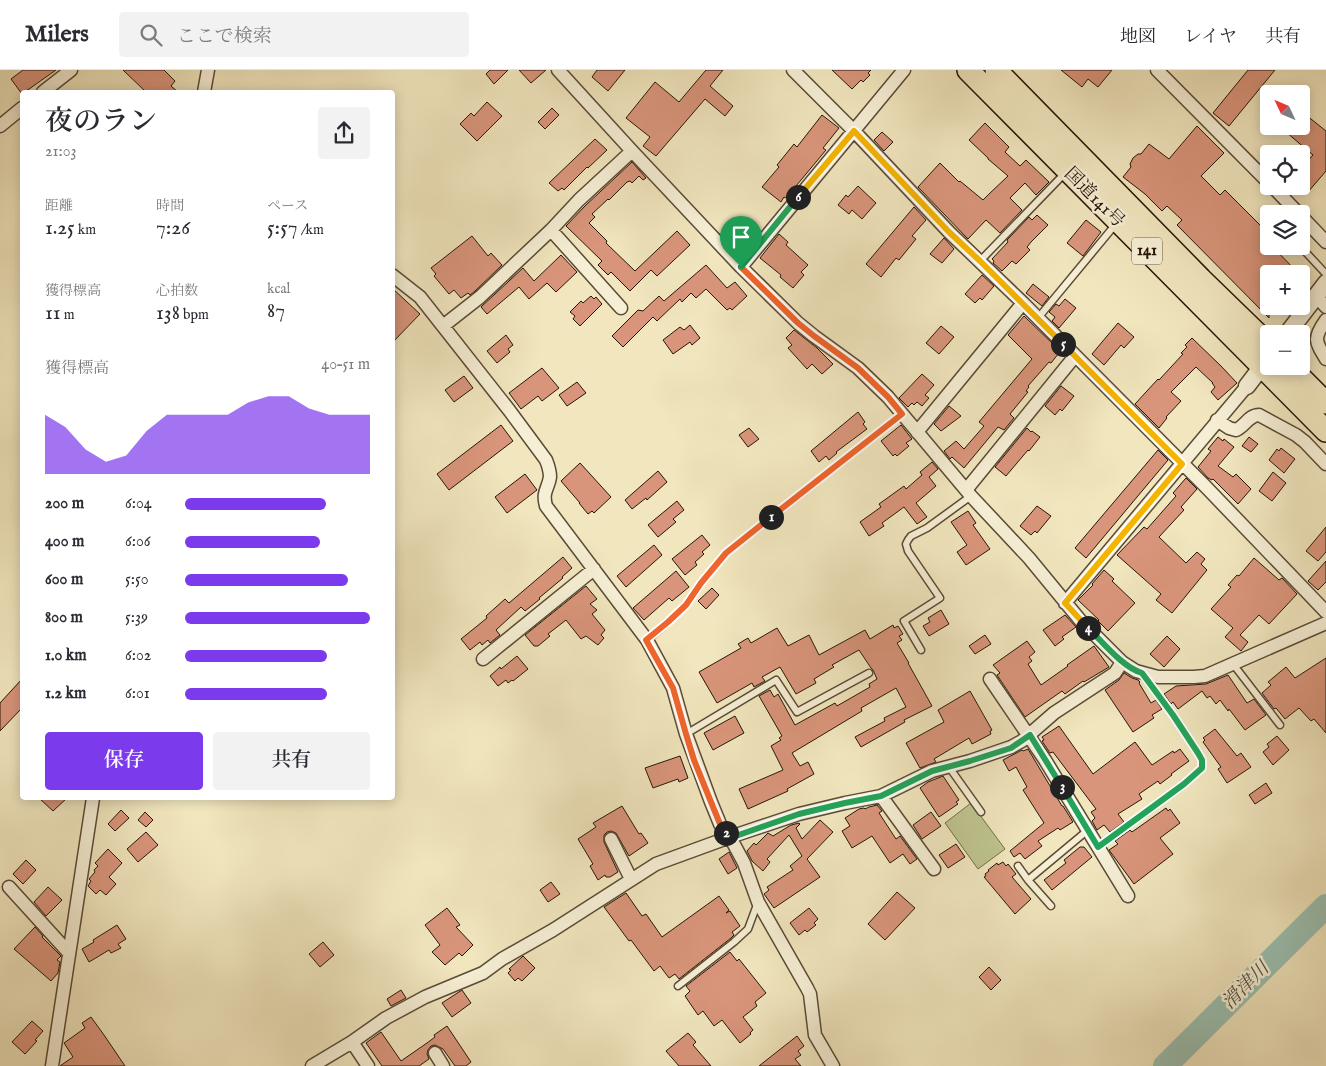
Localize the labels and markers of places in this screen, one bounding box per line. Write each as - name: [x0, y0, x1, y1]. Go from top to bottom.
- pin: 6: [786, 184, 810, 210]
- pin: [720, 216, 762, 267]
- pin: 5: [1050, 332, 1076, 356]
- pin: 1: [758, 504, 784, 530]
- pin: 4: [1076, 616, 1100, 640]
- pin: 3: [1050, 774, 1074, 800]
- pin: 2: [714, 820, 738, 846]

